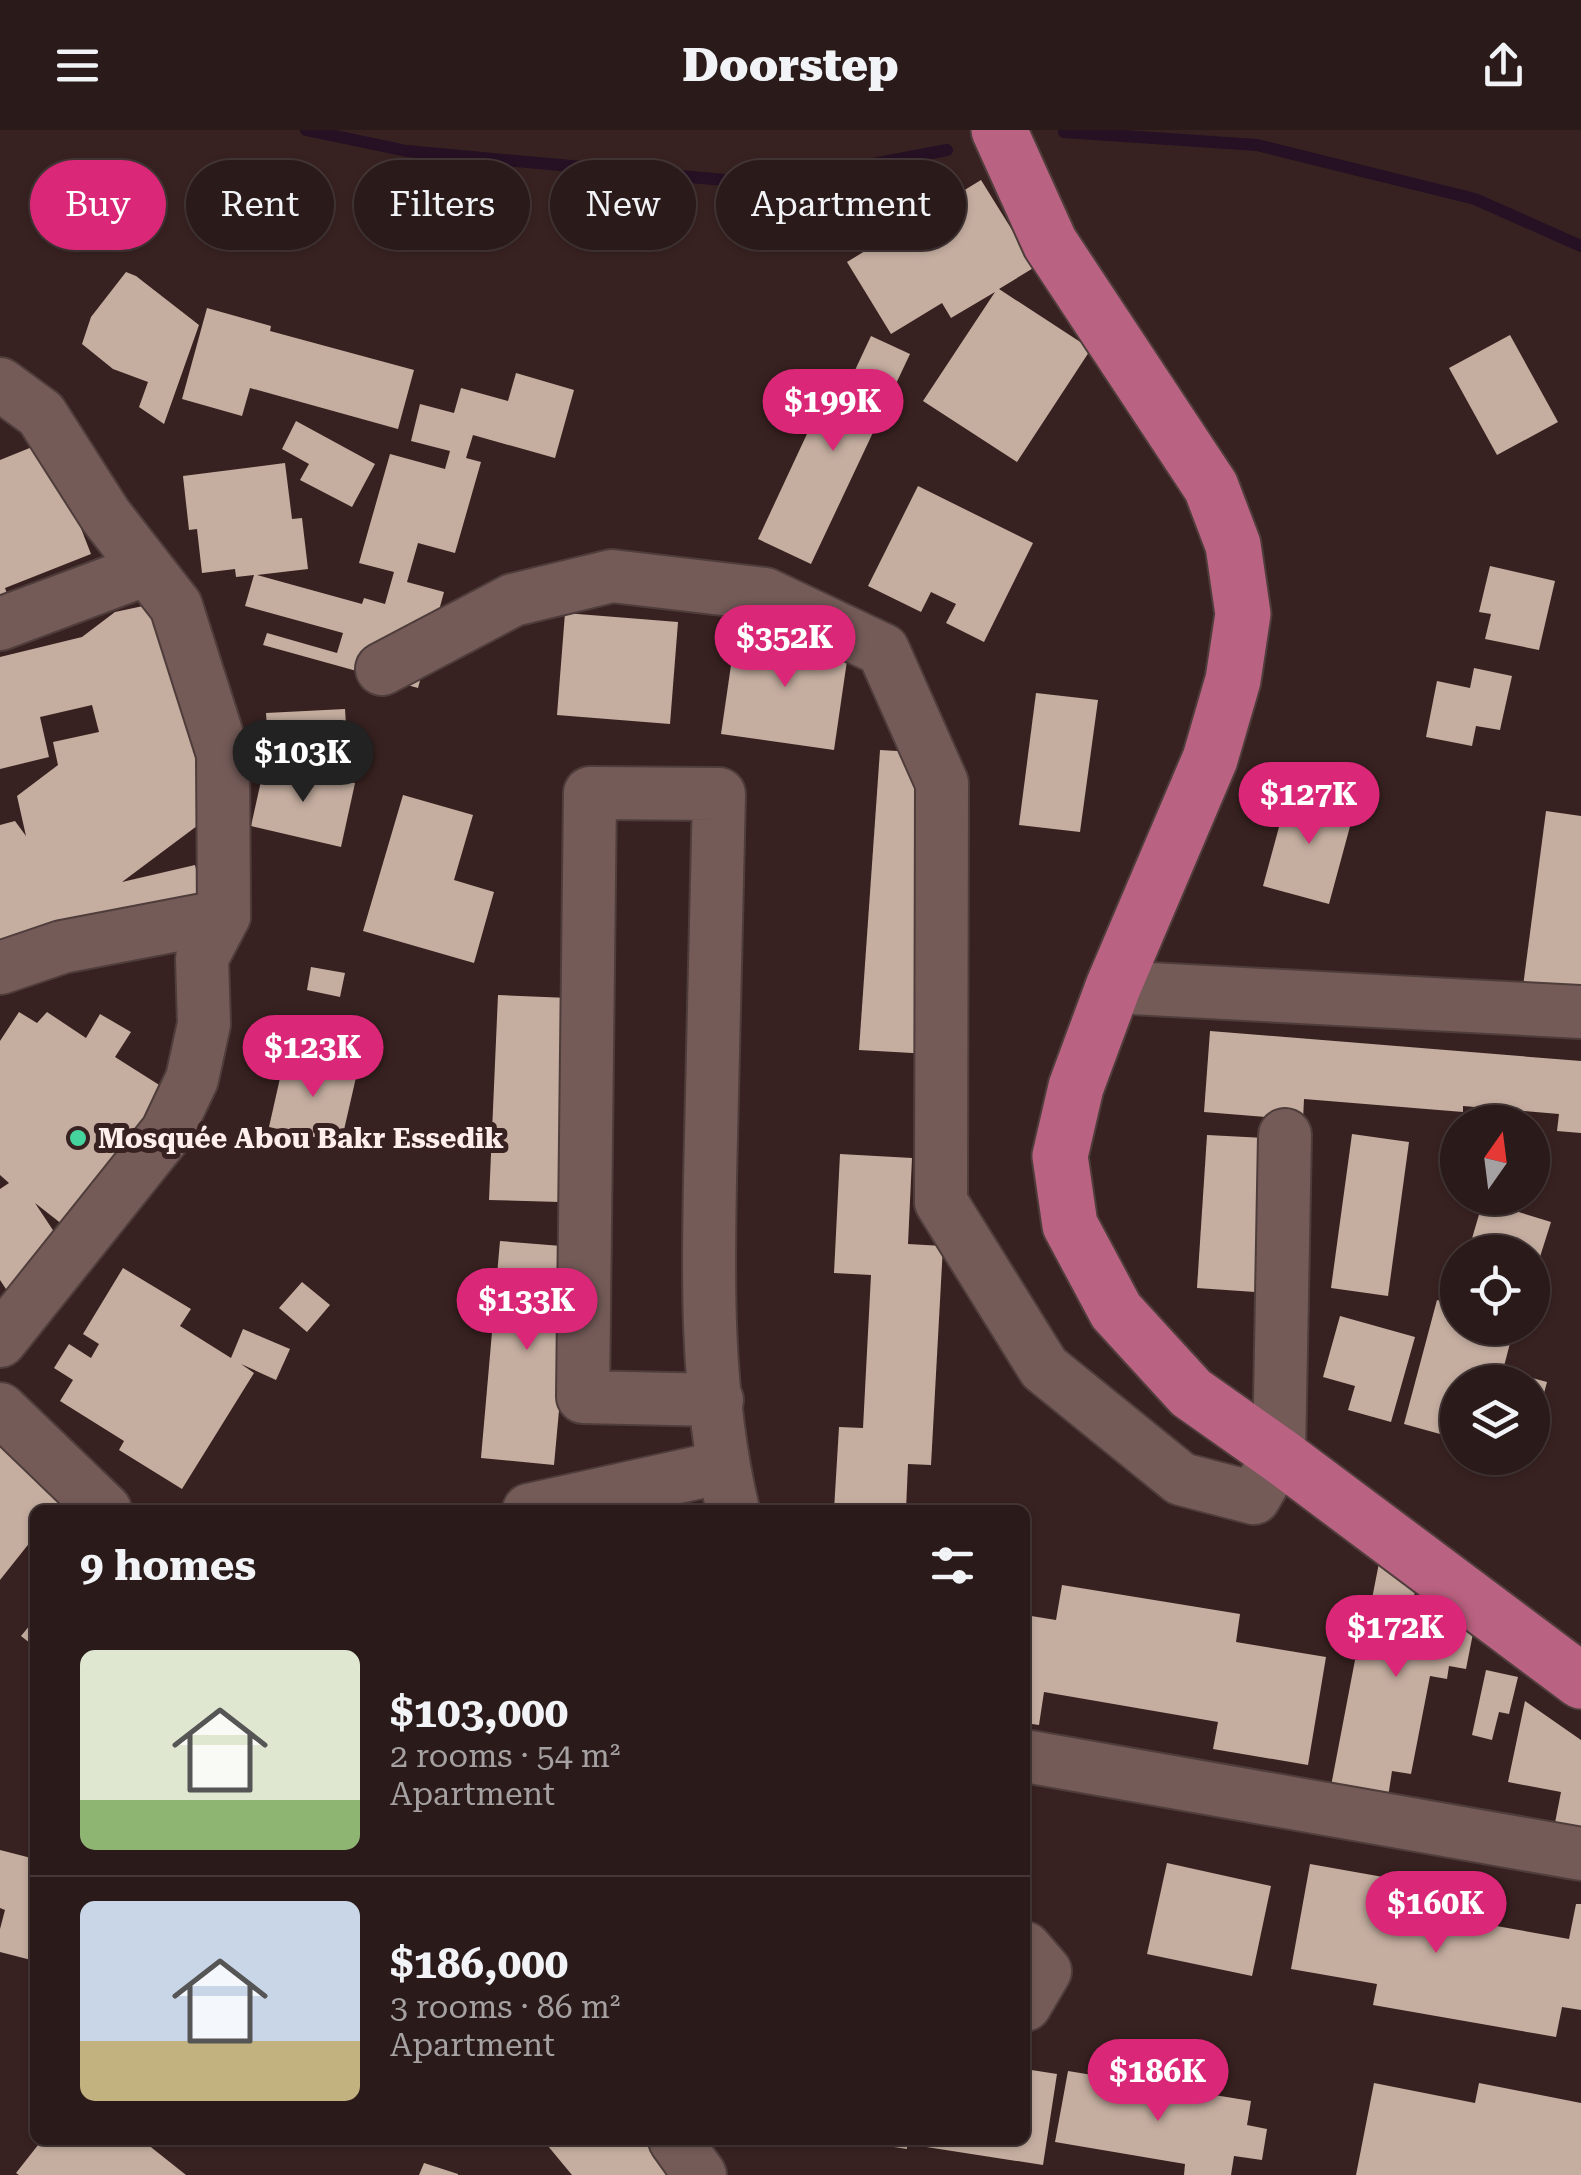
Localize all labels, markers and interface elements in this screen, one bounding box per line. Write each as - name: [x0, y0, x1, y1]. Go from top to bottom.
- icon: menu: [50, 38, 105, 93]
- icon: share: [1476, 38, 1531, 93]
- text: Doorstep: [682, 39, 899, 92]
- chip: Buy: [30, 160, 166, 250]
- chip: Rent: [186, 160, 334, 250]
- chip: Filters: [354, 160, 530, 250]
- chip: New: [550, 160, 696, 250]
- chip: Apartment: [716, 160, 966, 250]
- pin: $199K: [763, 369, 903, 454]
- text: $199K: [785, 382, 881, 420]
- pin: $352K: [715, 605, 855, 690]
- text: $352K: [737, 618, 833, 656]
- pin: $103K: [233, 720, 373, 805]
- text: $103K: [255, 733, 351, 771]
- pin: $127K: [1239, 762, 1379, 847]
- text: $127K: [1261, 775, 1357, 813]
- pin: $123K: [243, 1015, 383, 1100]
- text: $123K: [265, 1028, 361, 1066]
- north arrow: [1440, 1105, 1550, 1215]
- map controls: [1440, 1105, 1550, 1475]
- place label: Mosquée Abou Bakr Essedik: [98, 1122, 504, 1155]
- marker: Mosquée Abou Bakr Essedik: [67, 1127, 89, 1149]
- button: locate: [1440, 1235, 1550, 1345]
- pin: $133K: [457, 1268, 597, 1353]
- text: $133K: [479, 1281, 575, 1319]
- button: layers: [1440, 1365, 1550, 1475]
- icon: filters: [925, 1538, 980, 1593]
- text: 9 homes: [80, 1541, 256, 1590]
- pin: $172K: [1326, 1595, 1466, 1680]
- text: $172K: [1348, 1608, 1444, 1646]
- text: $103,000: [390, 1688, 568, 1737]
- icon: home: [160, 1690, 280, 1810]
- text: 2 rooms · 54 m²: [390, 1737, 620, 1775]
- text: Apartment: [390, 1775, 555, 1813]
- pin: $160K: [1366, 1871, 1506, 1956]
- text: $160K: [1388, 1884, 1484, 1922]
- text: $186,000: [390, 1939, 568, 1988]
- icon: home: [160, 1941, 280, 2061]
- text: 3 rooms · 86 m²: [390, 1988, 620, 2026]
- text: Apartment: [390, 2026, 555, 2064]
- pin: $186K: [1088, 2039, 1228, 2124]
- text: $186K: [1110, 2052, 1206, 2090]

